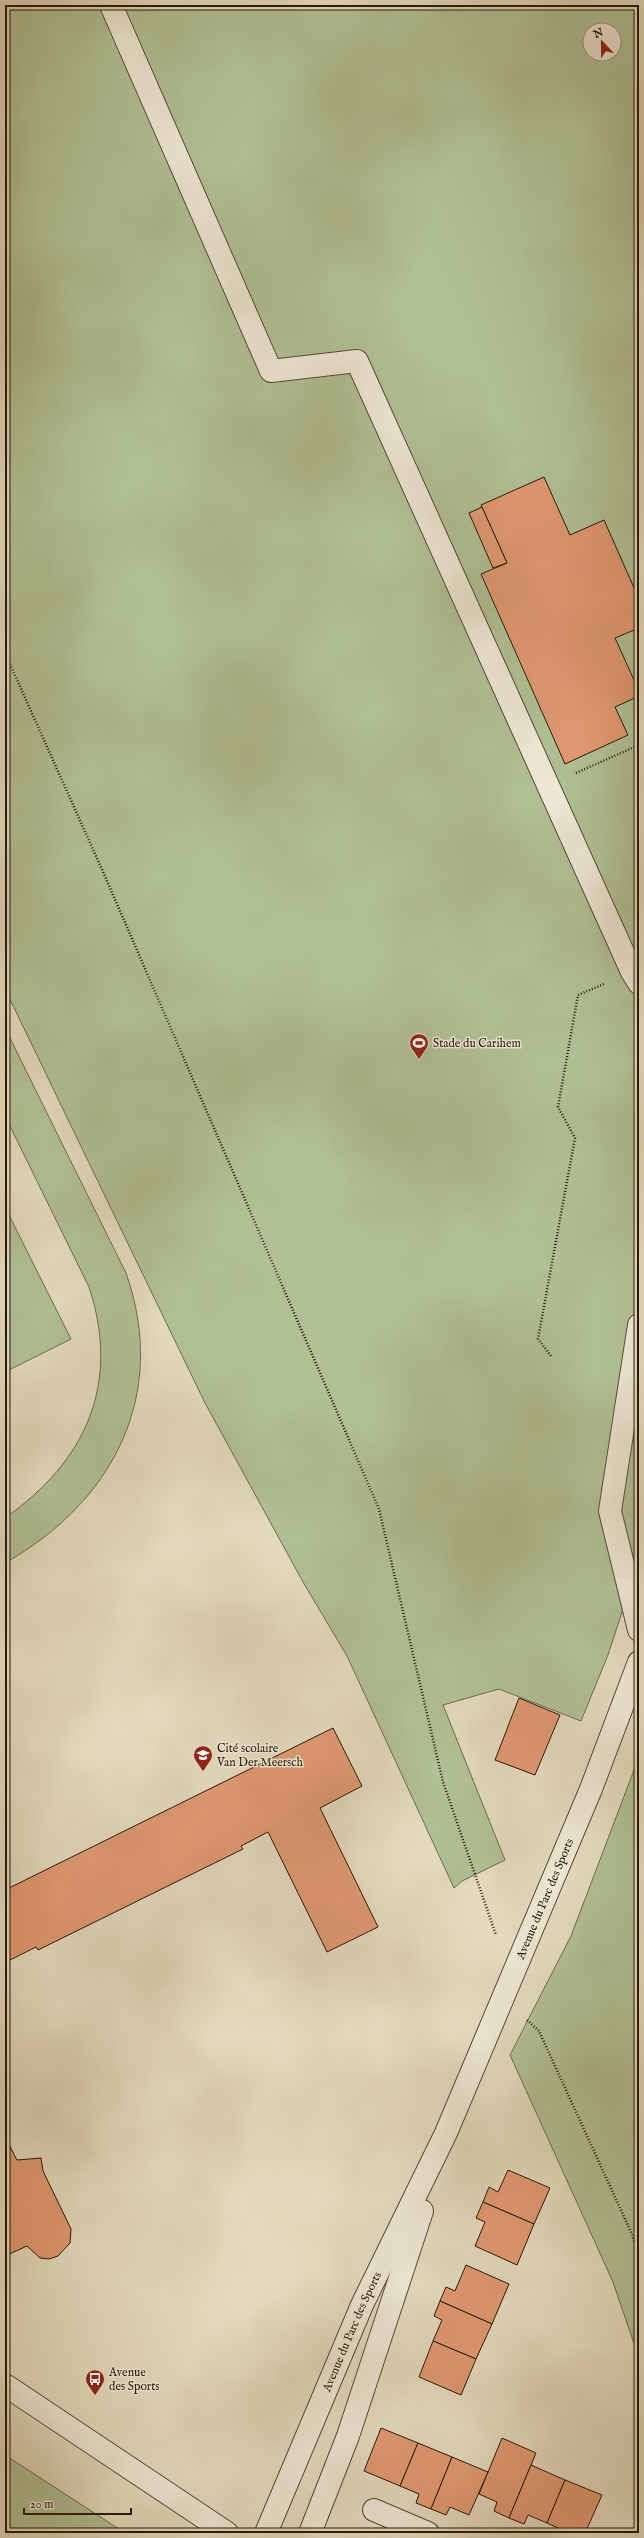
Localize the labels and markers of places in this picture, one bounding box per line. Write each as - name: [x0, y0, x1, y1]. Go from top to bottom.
- sports icon: Stade du Carihem: [408, 1032, 430, 1060]
- place label: Stade du Carihem: [433, 1036, 521, 1051]
- place label: Cité scolaire Van Der Meersch: [216, 1741, 303, 1770]
- school or university icon: Cité scolaire Van Der Meersch: [192, 1744, 214, 1772]
- place label: Avenue des Sports: [108, 2365, 160, 2395]
- bus stop icon: Avenue des Sports: [84, 2368, 106, 2396]

